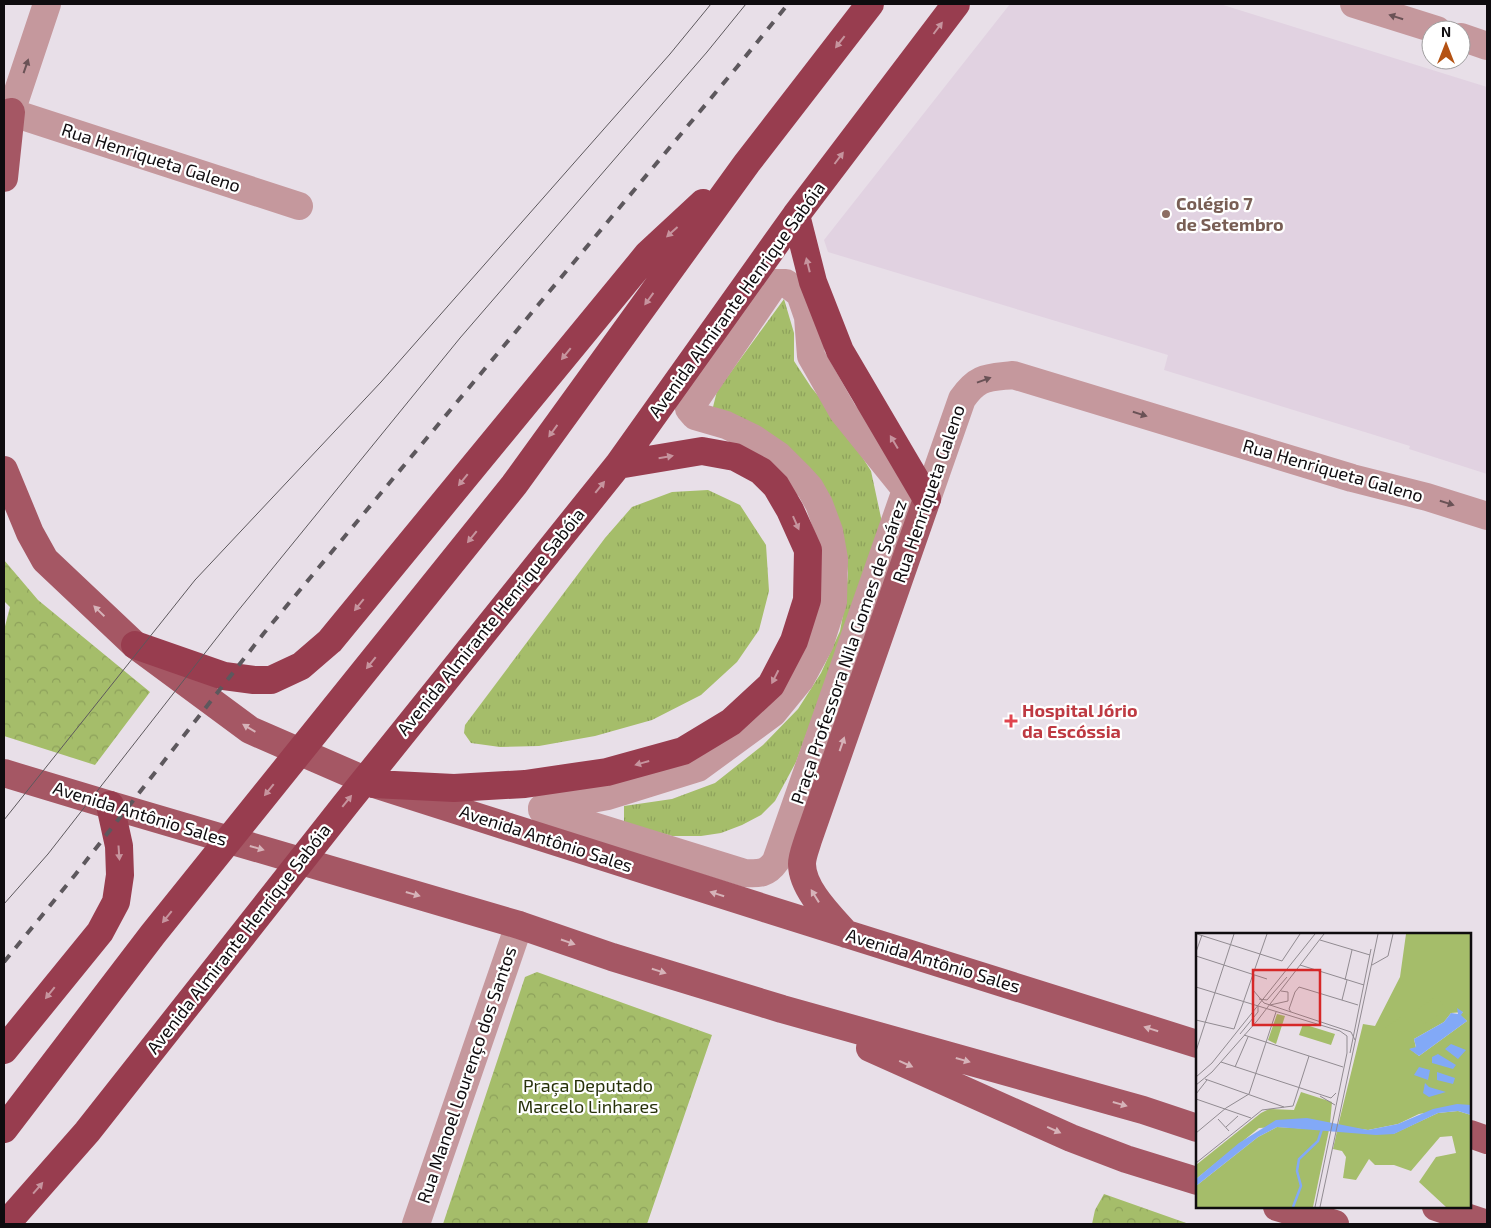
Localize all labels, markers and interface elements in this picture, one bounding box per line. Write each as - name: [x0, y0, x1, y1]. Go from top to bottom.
- one-way arrow: [1388, 13, 1403, 20]
- north arrow: [1421, 20, 1471, 70]
- one-way arrow: [932, 22, 943, 35]
- text: N: [1441, 23, 1451, 40]
- one-way arrow: [835, 35, 845, 49]
- one-way arrow: [22, 58, 30, 73]
- street label: Rua Henriqueta Galeno: [59, 118, 244, 196]
- one-way arrow: [834, 152, 845, 165]
- street label: Avenida Almirante Henrique Sabóia: [643, 177, 829, 422]
- place label: Colégio 7 de Setembro: [1176, 192, 1284, 235]
- marker: Colégio 7 de Setembro: [1160, 208, 1172, 220]
- one-way arrow: [666, 226, 679, 237]
- one-way arrow: [804, 257, 812, 272]
- one-way arrow: [644, 292, 654, 306]
- one-way arrow: [560, 347, 571, 360]
- one-way arrow: [977, 376, 992, 384]
- street label: Rua Henriqueta Galeno: [887, 402, 969, 586]
- one-way arrow: [1132, 410, 1147, 418]
- one-way arrow: [549, 424, 559, 437]
- street label: Rua Henriqueta Galeno: [1240, 434, 1426, 506]
- one-way arrow: [889, 435, 898, 449]
- one-way arrow: [659, 452, 675, 460]
- one-way arrow: [457, 473, 468, 486]
- one-way arrow: [594, 481, 605, 494]
- street label: Praça Professora Nila Gomes de Soárez: [785, 496, 912, 807]
- one-way arrow: [1440, 500, 1455, 508]
- street label: Avenida Almirante Henrique Sabóia: [392, 503, 589, 740]
- one-way arrow: [793, 516, 801, 530]
- one-way arrow: [467, 530, 478, 543]
- one-way arrow: [354, 598, 365, 611]
- one-way arrow: [94, 605, 106, 617]
- one-way arrow: [365, 656, 376, 669]
- one-way arrow: [771, 669, 779, 684]
- place label: Hospital Jório da Escóssia: [1022, 699, 1138, 742]
- marker: Hospital Jório da Escóssia: [1004, 714, 1018, 728]
- one-way arrow: [243, 724, 256, 733]
- one-way arrow: [839, 736, 846, 751]
- one-way arrow: [635, 759, 650, 767]
- street label: Avenida Antônio Sales: [51, 776, 230, 850]
- one-way arrow: [263, 783, 274, 796]
- one-way arrow: [342, 795, 353, 808]
- street label: Avenida Antônio Sales: [457, 800, 636, 876]
- street label: Avenida Almirante Henrique Sabóia: [141, 819, 335, 1058]
- one-way arrow: [116, 845, 124, 861]
- one-way arrow: [250, 845, 265, 853]
- one-way arrow: [710, 889, 725, 897]
- one-way arrow: [811, 890, 820, 903]
- one-way arrow: [406, 891, 421, 899]
- one-way arrow: [162, 910, 172, 923]
- street label: Avenida Antônio Sales: [844, 923, 1023, 997]
- inset map: [1196, 933, 1471, 1208]
- one-way arrow: [561, 939, 576, 946]
- street label: Rua Manoel Lourenço dos Santos: [412, 943, 521, 1206]
- one-way arrow: [651, 968, 666, 976]
- one-way arrow: [44, 986, 55, 999]
- one-way arrow: [1143, 1025, 1158, 1033]
- one-way arrow: [956, 1056, 971, 1064]
- one-way arrow: [899, 1061, 913, 1069]
- park label: Praça Deputado Marcelo Linhares: [518, 1074, 658, 1117]
- one-way arrow: [1112, 1100, 1127, 1108]
- one-way arrow: [1047, 1127, 1061, 1135]
- one-way arrow: [33, 1181, 44, 1194]

